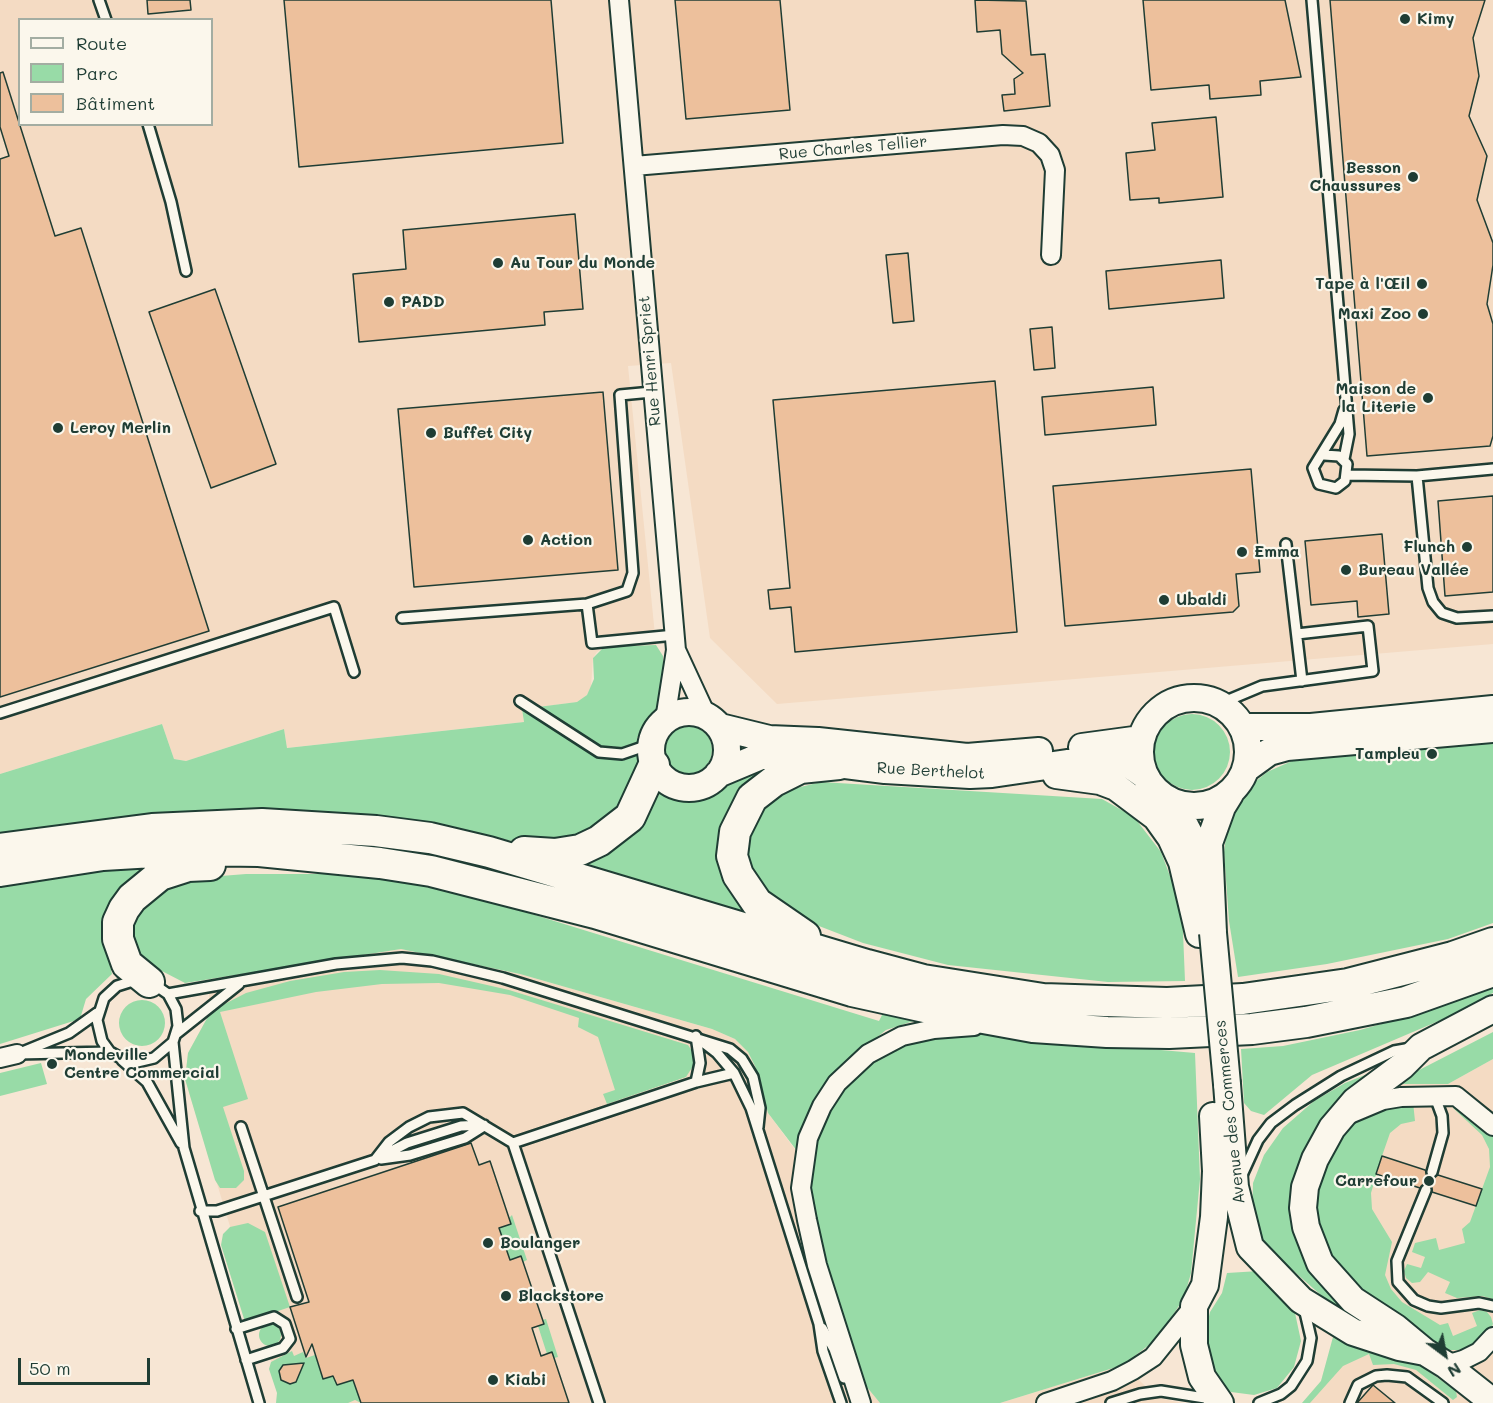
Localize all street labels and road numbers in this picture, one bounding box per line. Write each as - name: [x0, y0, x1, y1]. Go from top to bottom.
- street label: Rue Charles Tellier: [778, 132, 928, 164]
- street label: Rue Henri Spriet: [635, 295, 665, 427]
- street label: Rue Berthelot: [876, 759, 986, 783]
- street label: Avenue des Commerces: [1211, 1019, 1249, 1205]

